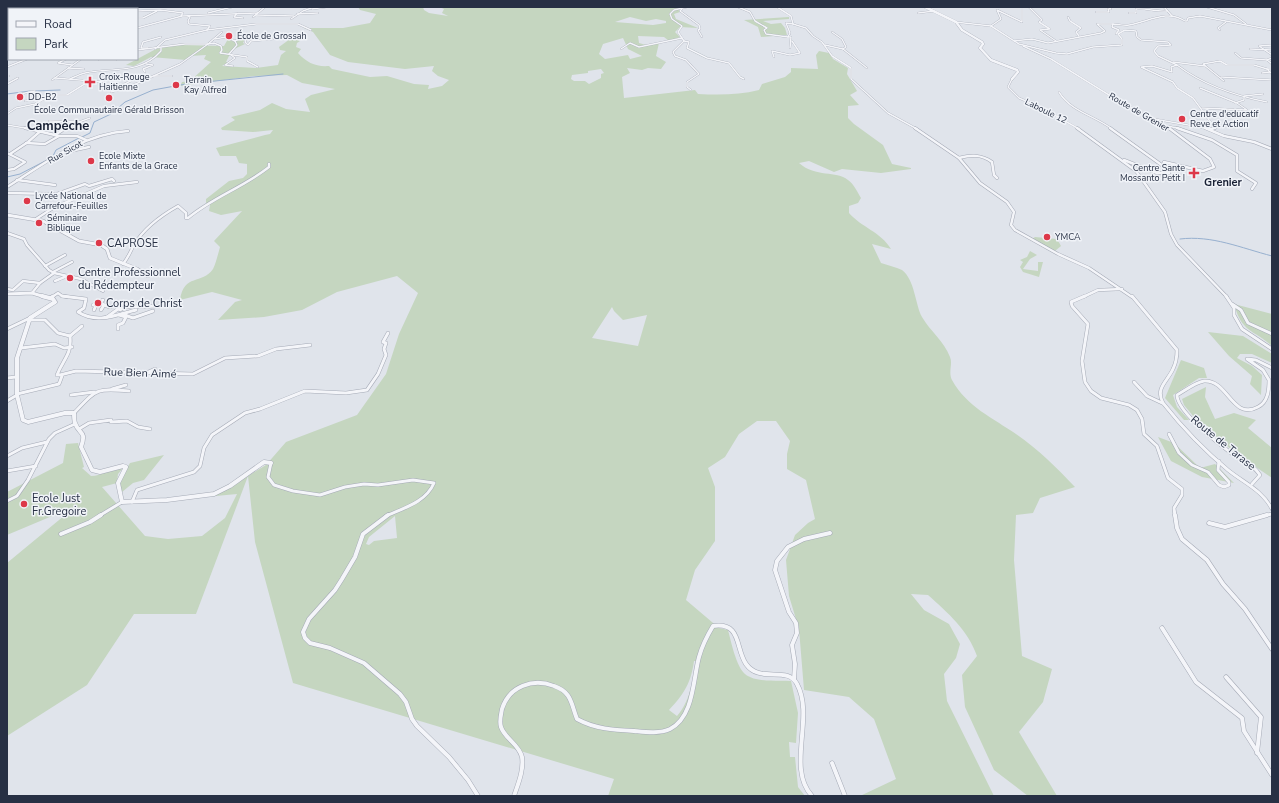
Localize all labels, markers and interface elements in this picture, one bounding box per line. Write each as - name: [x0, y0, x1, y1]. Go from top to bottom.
- legend: [8, 8, 138, 60]
- text: Road: [44, 16, 72, 32]
- place label: École de Grossah: [237, 29, 307, 42]
- marker: École de Grossah: [224, 31, 234, 41]
- text: Park: [44, 36, 69, 52]
- place label: Croix-Rouge Haitienne: [99, 71, 150, 93]
- place label: Terrain Kay Alfred: [184, 74, 227, 96]
- marker: Croix-Rouge Haitienne: [84, 76, 96, 88]
- marker: Terrain Kay Alfred: [171, 80, 181, 90]
- street label: Route de Grenier: [1106, 90, 1172, 135]
- place label: DD-B2: [28, 91, 57, 103]
- marker: DD-B2: [15, 92, 25, 102]
- marker: École Communautaire Gérald Brisson: [104, 93, 114, 103]
- street label: Laboule 12: [1023, 96, 1069, 126]
- place label: École Communautaire Gérald Brisson: [34, 103, 184, 116]
- place label: Centre d'educatif Reve et Action: [1190, 108, 1260, 130]
- marker: Centre d'educatif Reve et Action: [1177, 114, 1187, 124]
- district label: Campêche: [27, 117, 89, 135]
- street label: Rue Sicot: [46, 137, 85, 167]
- place label: Ecole Mixte Enfants de la Grace: [99, 150, 178, 172]
- marker: Ecole Mixte Enfants de la Grace: [86, 156, 96, 166]
- place label: Centre Sante Mossanto Petit I: [1120, 162, 1185, 184]
- marker: Centre Sante Mossanto Petit I: [1188, 167, 1200, 179]
- district label: Grenier: [1204, 175, 1243, 190]
- place label: Lycée National de Carrefour-Feuilles: [35, 190, 108, 212]
- marker: Lycée National de Carrefour-Feuilles: [22, 196, 32, 206]
- place label: Séminaire Biblique: [47, 212, 87, 234]
- marker: Séminaire Biblique: [34, 218, 44, 228]
- place label: YMCA: [1054, 231, 1081, 243]
- marker: YMCA: [1042, 232, 1052, 242]
- place label: CAPROSE: [107, 236, 158, 251]
- marker: CAPROSE: [94, 238, 104, 248]
- place label: Centre Professionnel du Rédempteur: [78, 265, 181, 293]
- marker: Centre Professionnel du Rédempteur: [65, 273, 75, 283]
- place label: Corps de Christ: [106, 296, 182, 311]
- marker: Corps de Christ: [93, 298, 103, 308]
- street label: Rue Bien Aimé: [103, 364, 177, 382]
- street label: Route de Tarase: [1187, 412, 1259, 474]
- place label: Ecole Just Fr.Gregoire: [32, 491, 86, 519]
- marker: Ecole Just Fr.Gregoire: [19, 499, 29, 509]

